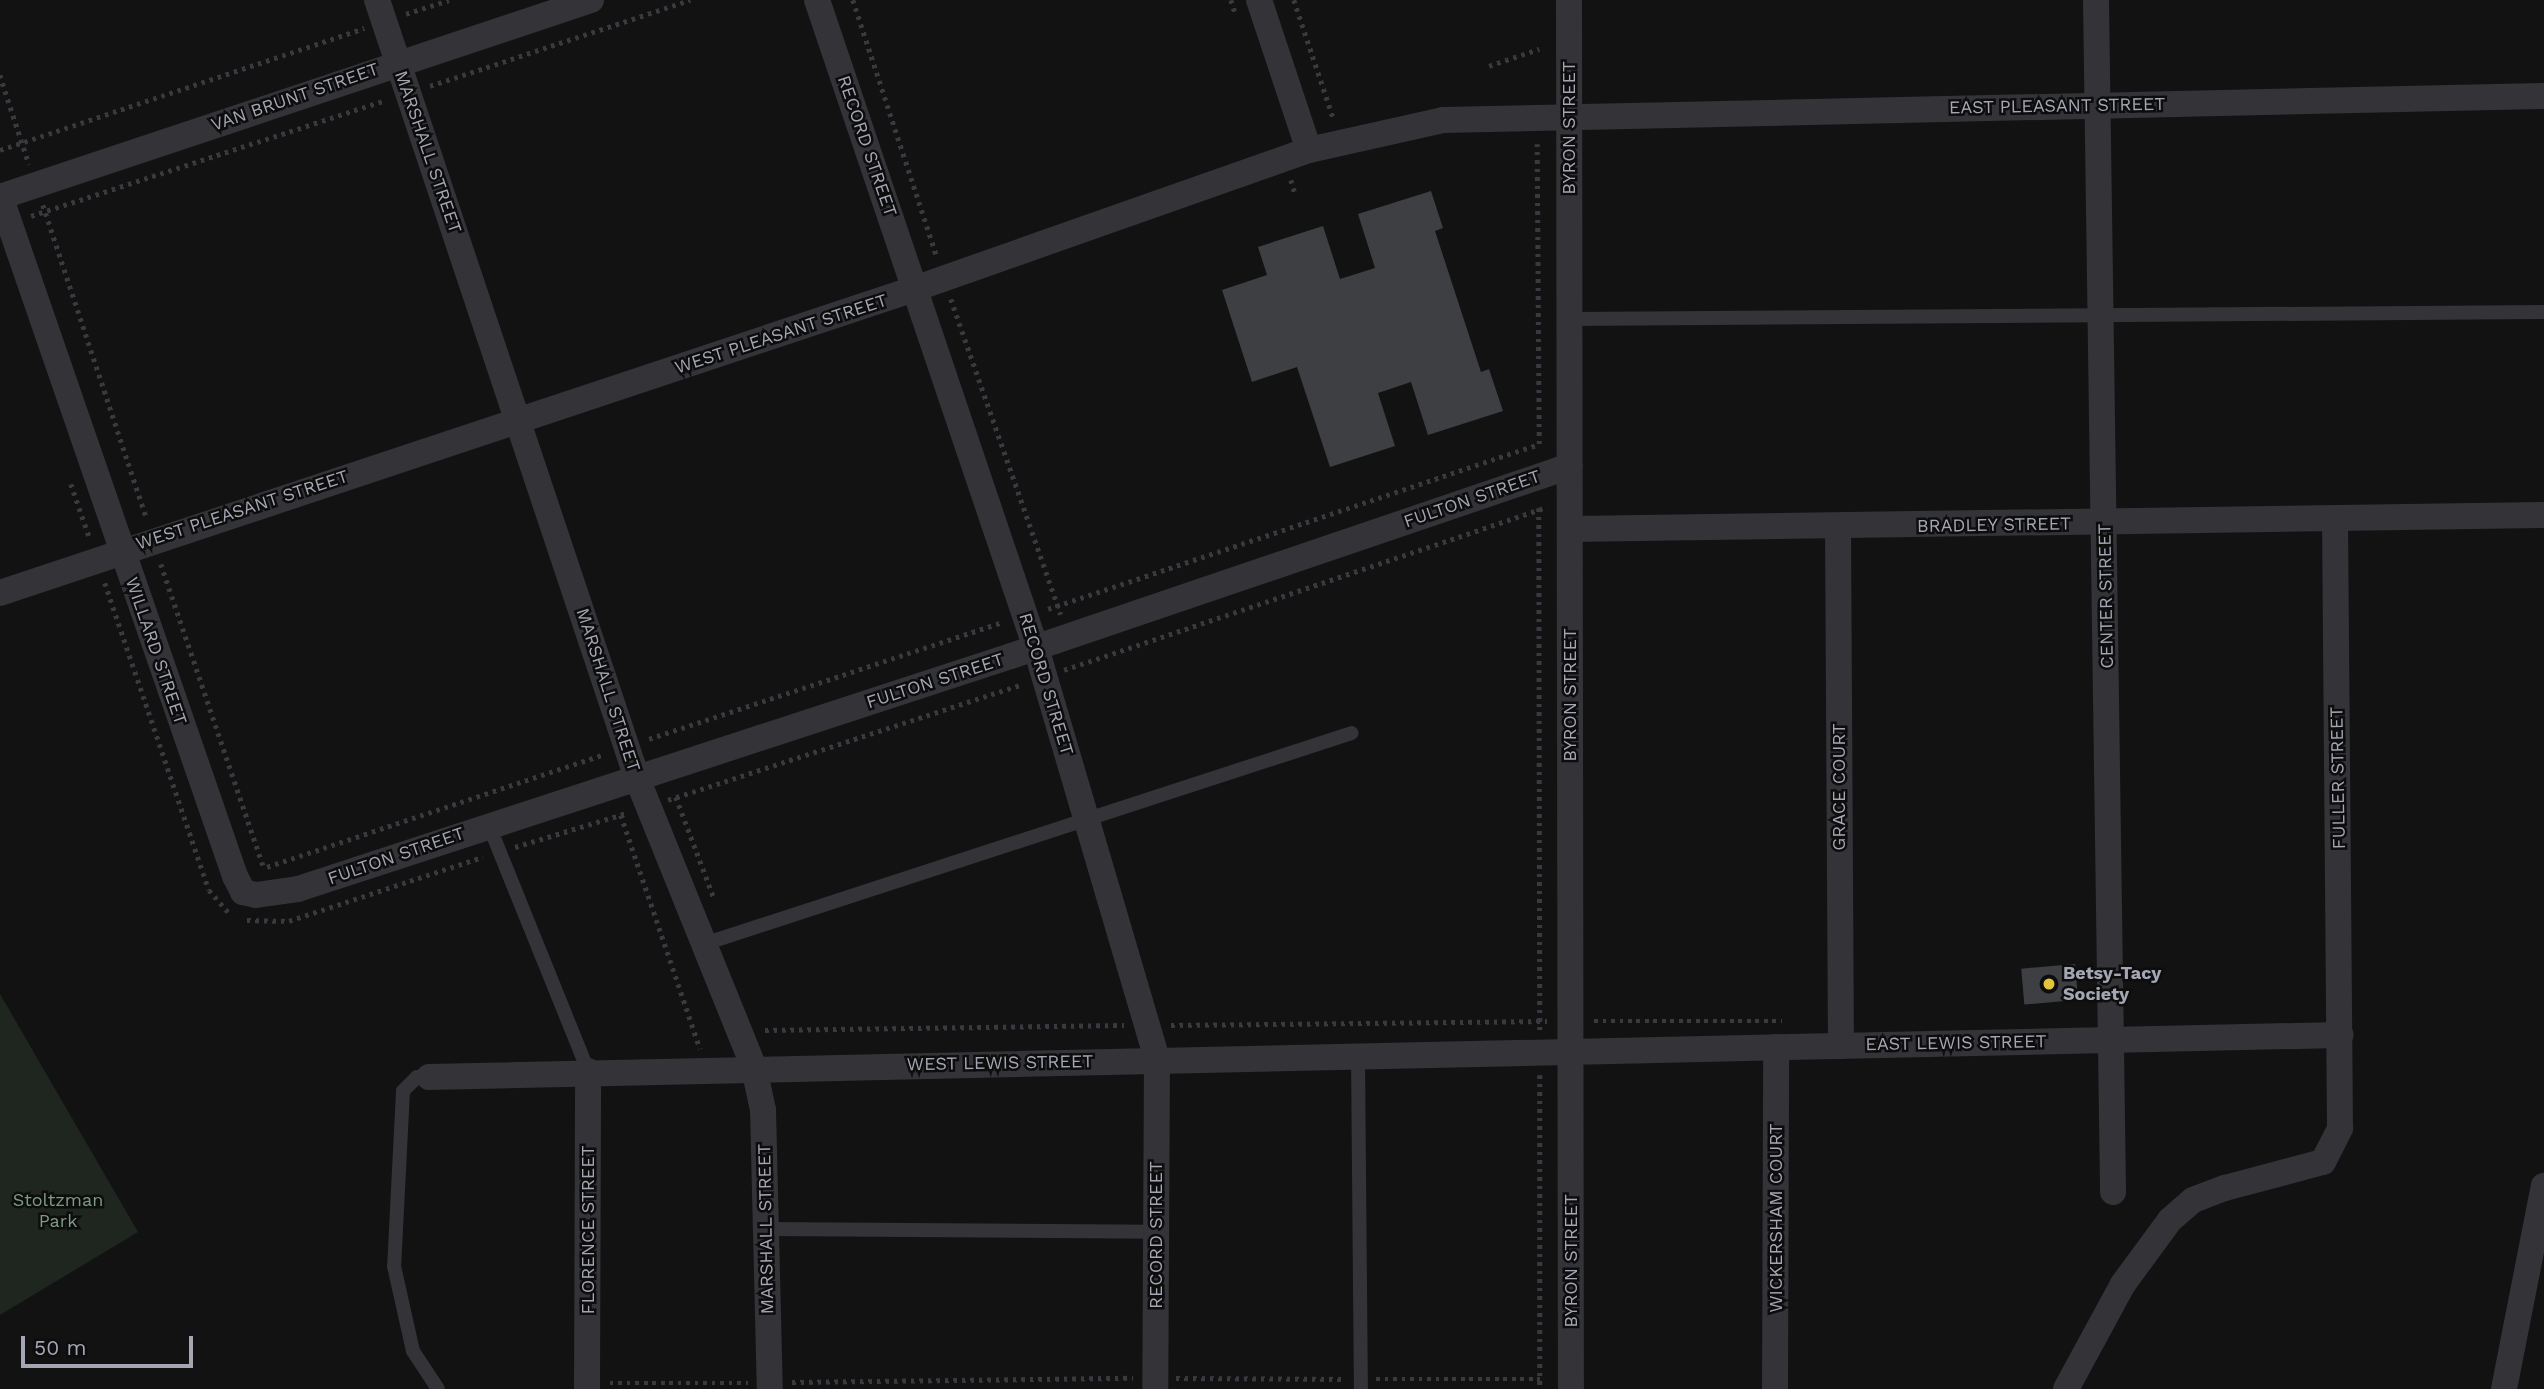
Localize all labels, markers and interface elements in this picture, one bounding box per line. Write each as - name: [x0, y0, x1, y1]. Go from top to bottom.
- street label: VAN BRUNT STREET: [208, 58, 382, 136]
- street label: BYRON STREET: [1558, 61, 1580, 195]
- street label: MARSHALL STREET: [390, 68, 466, 236]
- street label: RECORD STREET: [833, 73, 901, 219]
- street label: EAST PLEASANT STREET: [1948, 93, 2166, 119]
- street label: WEST PLEASANT STREET: [672, 289, 890, 379]
- street label: WEST PLEASANT STREET: [133, 465, 351, 555]
- street label: FULTON STREET: [1401, 465, 1543, 533]
- street label: BRADLEY STREET: [1916, 513, 2072, 537]
- street label: CENTER STREET: [2094, 523, 2118, 669]
- street label: WILLARD STREET: [121, 574, 191, 728]
- street label: MARSHALL STREET: [571, 605, 645, 775]
- street label: RECORD STREET: [1014, 610, 1078, 758]
- street label: BYRON STREET: [1559, 628, 1581, 762]
- street label: FULTON STREET: [864, 649, 1006, 713]
- street label: FULLER STREET: [2326, 707, 2350, 849]
- street label: GRACE COURT: [1828, 723, 1850, 851]
- street label: FULTON STREET: [325, 822, 467, 890]
- place label: Betsy-Tacy Society: [2063, 963, 2161, 1006]
- marker: Betsy-Tacy Society: [2041, 976, 2057, 992]
- street label: EAST LEWIS STREET: [1865, 1031, 2047, 1055]
- street label: WEST LEWIS STREET: [906, 1051, 1094, 1075]
- street label: WICKERSHAM COURT: [1765, 1123, 1787, 1313]
- street label: MARSHALL STREET: [754, 1143, 778, 1315]
- street label: FLORENCE STREET: [577, 1145, 599, 1315]
- street label: RECORD STREET: [1145, 1161, 1167, 1309]
- park label: Stoltzman Park: [13, 1190, 103, 1232]
- street label: BYRON STREET: [1560, 1194, 1582, 1328]
- scale bar: [24, 1322, 196, 1366]
- text: 50 m: [34, 1335, 86, 1360]

